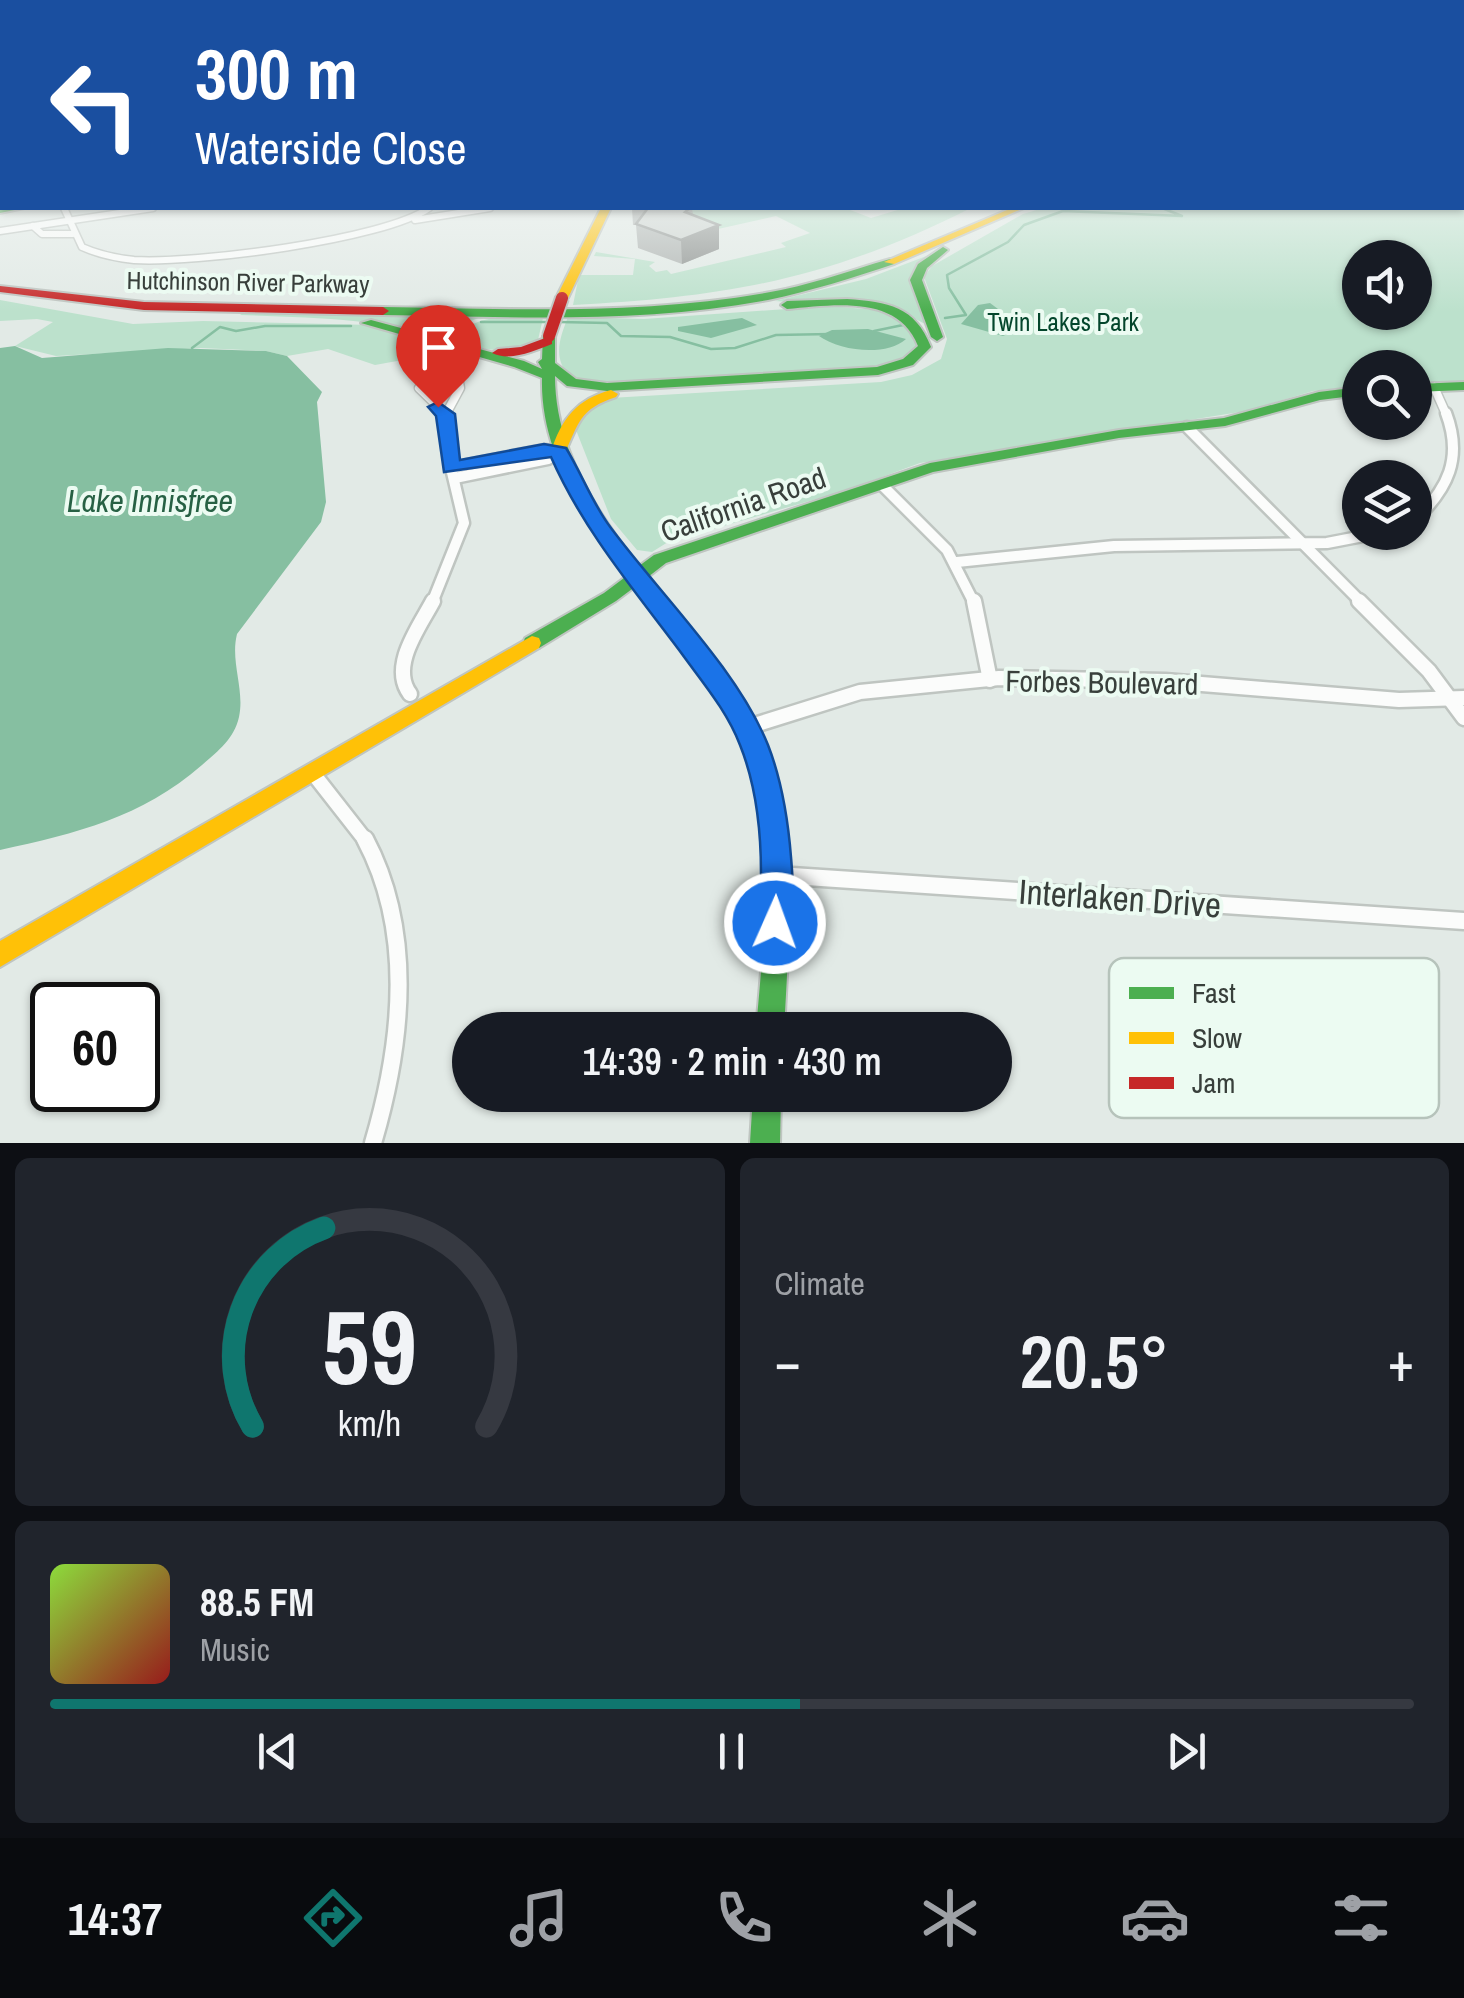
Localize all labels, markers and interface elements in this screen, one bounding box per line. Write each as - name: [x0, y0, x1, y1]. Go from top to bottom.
- text: 300 m: [195, 27, 358, 121]
- icon: left: [30, 40, 160, 170]
- text: Waterside Close: [195, 117, 466, 178]
- map controls: [1342, 240, 1432, 550]
- button: sound: [1342, 240, 1432, 330]
- street label: Hutchinson River Parkway: [126, 263, 370, 301]
- pin: [396, 305, 481, 408]
- park label: Twin Lakes Park: [987, 305, 1140, 339]
- icon: arrive: [411, 320, 466, 375]
- button: search: [1342, 350, 1432, 440]
- street label: California Road: [655, 457, 831, 551]
- button: layers: [1342, 460, 1432, 550]
- water label: Lake Innisfree: [67, 479, 233, 522]
- street label: Forbes Boulevard: [1005, 660, 1199, 704]
- street label: Interlaken Drive: [1017, 867, 1223, 929]
- position arrow: [723, 871, 827, 975]
- legend: [1109, 958, 1439, 1118]
- text: Fast: [1192, 974, 1236, 1012]
- speed limit sign: 60: [30, 982, 160, 1112]
- text: Slow: [1192, 1019, 1242, 1057]
- text: 14:39 · 2 min · 430 m: [582, 1036, 882, 1087]
- text: Jam: [1192, 1064, 1235, 1102]
- text: Climate: [775, 1262, 865, 1305]
- text: 59: [322, 1276, 417, 1416]
- text: 20.5°: [1019, 1310, 1169, 1411]
- text: −: [775, 1324, 801, 1398]
- text: +: [1388, 1324, 1414, 1398]
- text: km/h: [338, 1399, 402, 1447]
- text: 88.5 FM: [200, 1577, 314, 1628]
- text: Music: [200, 1628, 270, 1671]
- icon: previous: [250, 1724, 305, 1779]
- icon: pause: [704, 1724, 759, 1779]
- icon: next: [1159, 1724, 1214, 1779]
- icon: directions: [298, 1883, 368, 1953]
- icon: music: [504, 1883, 574, 1953]
- icon: phone: [709, 1883, 779, 1953]
- icon: climate: [915, 1883, 985, 1953]
- icon: car: [1120, 1883, 1190, 1953]
- icon: filters: [1326, 1883, 1396, 1953]
- text: 14:37: [68, 1888, 162, 1949]

